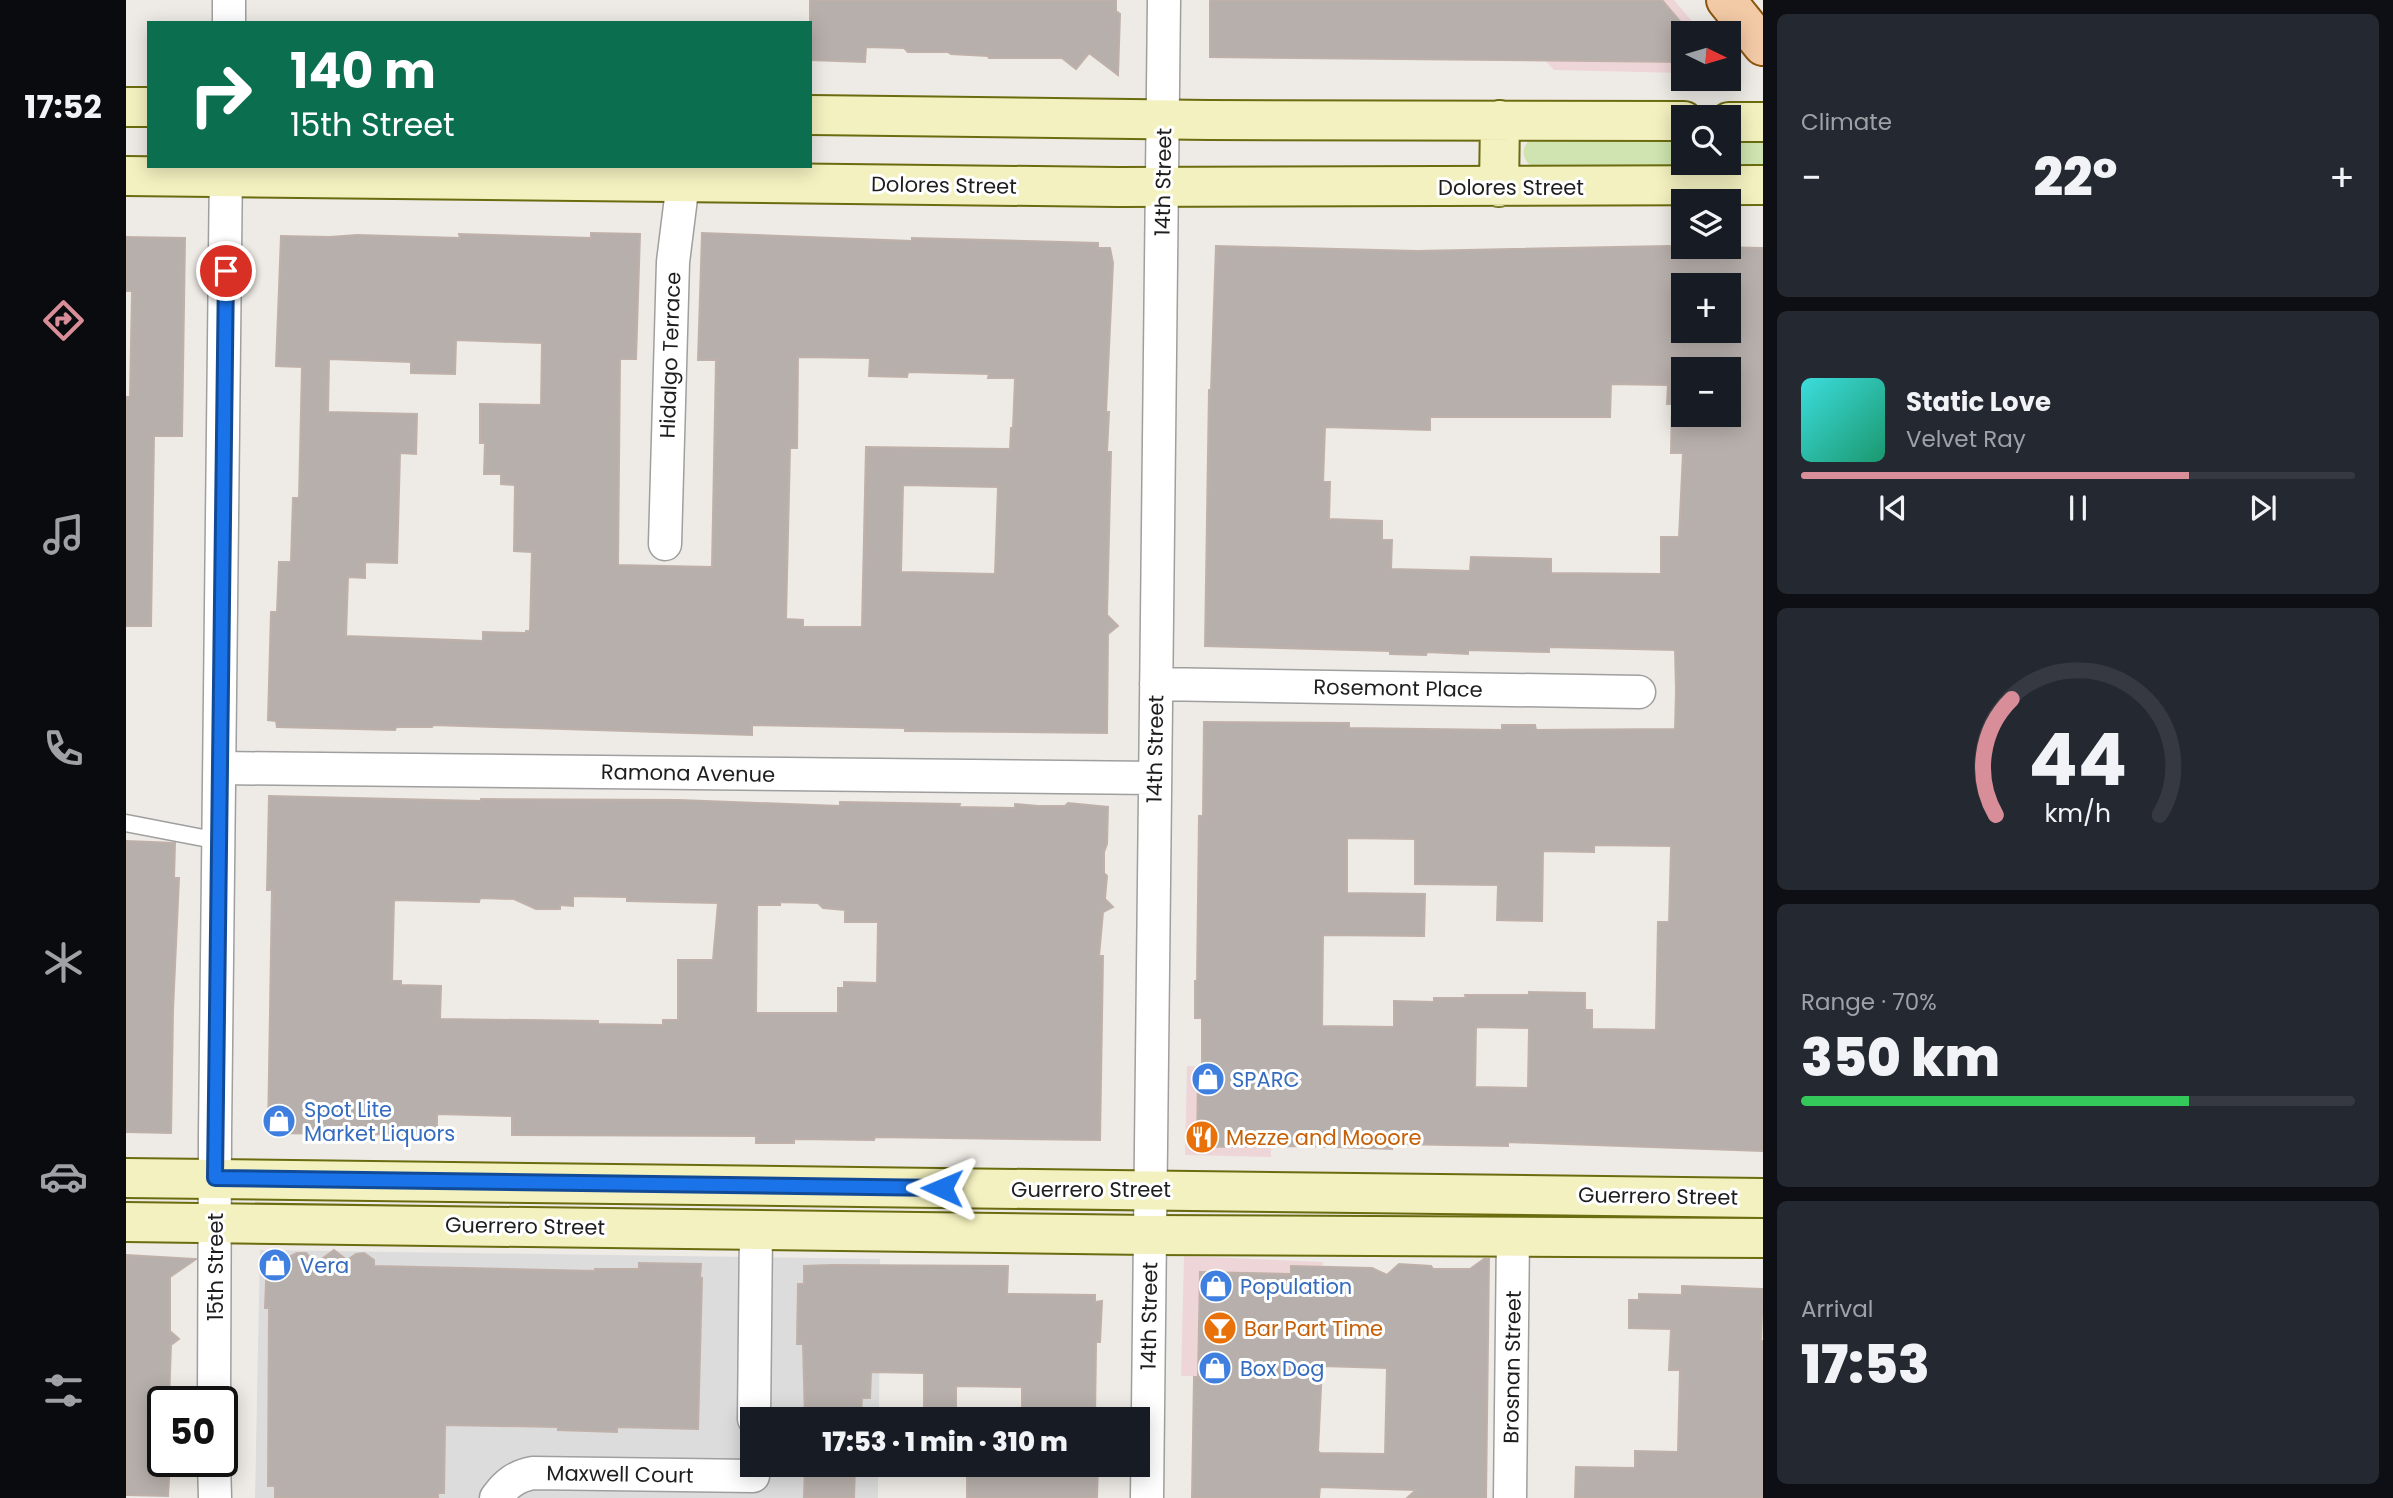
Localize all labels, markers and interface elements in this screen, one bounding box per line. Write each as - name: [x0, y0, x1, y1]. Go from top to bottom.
- north arrow: [1671, 21, 1741, 91]
- map controls: [1671, 21, 1741, 427]
- text: 140 m: [290, 37, 436, 105]
- icon: right: [175, 49, 266, 140]
- text: 17:52: [24, 84, 102, 129]
- text: 15th Street: [290, 102, 455, 147]
- button: search: [1671, 105, 1741, 175]
- text: Climate: [1801, 106, 1892, 138]
- street label: 14th Street: [1148, 128, 1178, 236]
- text: 22°: [2033, 141, 2118, 214]
- text: −: [1801, 151, 1822, 204]
- text: +: [2329, 151, 2355, 204]
- street label: Dolores Street: [871, 169, 1017, 201]
- street label: Dolores Street: [1438, 173, 1584, 202]
- button: layers: [1671, 189, 1741, 259]
- pin: [196, 241, 256, 301]
- icon: arrive: [207, 252, 245, 290]
- street label: Hidalgo Terrace: [653, 271, 687, 439]
- button: +: [1671, 273, 1741, 343]
- icon: directions: [39, 296, 88, 345]
- button: −: [1671, 357, 1741, 427]
- text: Static Love: [1906, 384, 2051, 420]
- text: Velvet Ray: [1906, 423, 2026, 455]
- icon: previous: [1874, 489, 1912, 527]
- icon: pause: [2059, 489, 2097, 527]
- icon: next: [2244, 489, 2282, 527]
- icon: music: [39, 510, 88, 559]
- street label: Rosemont Place: [1313, 672, 1483, 704]
- street label: 14th Street: [1140, 695, 1170, 803]
- text: 44: [2029, 709, 2127, 810]
- icon: phone: [39, 724, 88, 773]
- street label: Ramona Avenue: [601, 757, 775, 789]
- text: km/h: [2045, 796, 2111, 831]
- icon: climate: [39, 938, 88, 987]
- text: Range · 70%: [1801, 986, 1937, 1018]
- text: 350 km: [1801, 1021, 2000, 1094]
- shop icon: SPARC: [1189, 1060, 1227, 1098]
- place label: SPARC: [1232, 1065, 1300, 1094]
- place label: Spot Lite Market Liquors: [304, 1095, 455, 1148]
- shop icon: Spot Lite Market Liquors: [260, 1102, 298, 1140]
- restaurant icon: Mezze and Mooore: [1183, 1118, 1221, 1156]
- place label: Mezze and Mooore: [1226, 1123, 1422, 1152]
- position arrow: [905, 1151, 979, 1225]
- icon: car: [39, 1152, 88, 1201]
- street label: Guerrero Street: [1011, 1175, 1171, 1204]
- street label: Guerrero Street: [1578, 1180, 1738, 1212]
- street label: Guerrero Street: [445, 1210, 605, 1242]
- street label: 15th Street: [201, 1213, 230, 1321]
- shop icon: Vera: [256, 1246, 294, 1284]
- place label: Vera: [300, 1251, 349, 1280]
- street label: 14th Street: [1134, 1262, 1164, 1370]
- shop icon: Population: [1197, 1267, 1235, 1305]
- place label: Population: [1240, 1272, 1352, 1301]
- street label: Brosnan Street: [1496, 1290, 1528, 1444]
- text: Arrival: [1801, 1293, 1873, 1325]
- bar icon: Bar Part Time: [1201, 1309, 1239, 1347]
- place label: Bar Part Time: [1244, 1314, 1383, 1343]
- text: 17:53: [1801, 1328, 1930, 1401]
- shop icon: Box Dog: [1196, 1349, 1234, 1387]
- place label: Box Dog: [1240, 1354, 1324, 1383]
- icon: filters: [39, 1366, 88, 1415]
- speed limit sign: 50: [147, 1386, 238, 1477]
- text: 17:53 · 1 min · 310 m: [822, 1424, 1068, 1460]
- street label: Maxwell Court: [546, 1458, 694, 1490]

